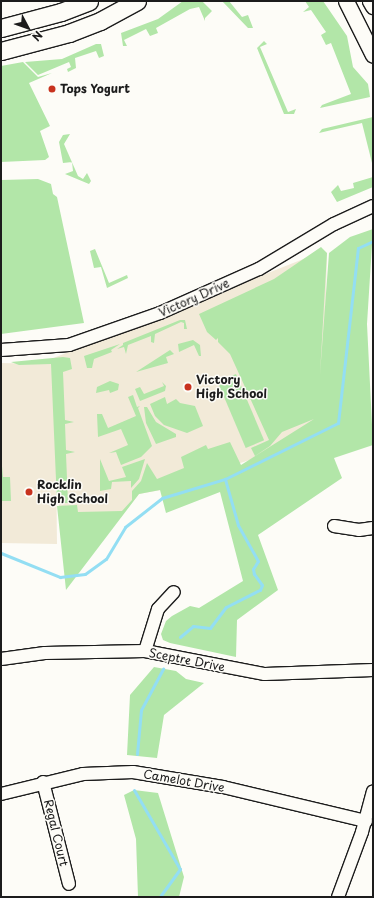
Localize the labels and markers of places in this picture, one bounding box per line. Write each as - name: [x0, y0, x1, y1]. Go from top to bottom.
- place label: Tops Yogurt: [60, 82, 131, 96]
- marker: Tops Yogurt: [47, 84, 57, 94]
- place label: Victory High School: [196, 373, 267, 401]
- marker: Victory High School: [183, 382, 193, 392]
- place label: Rocklin High School: [37, 478, 108, 506]
- marker: Rocklin High School: [24, 487, 34, 497]

